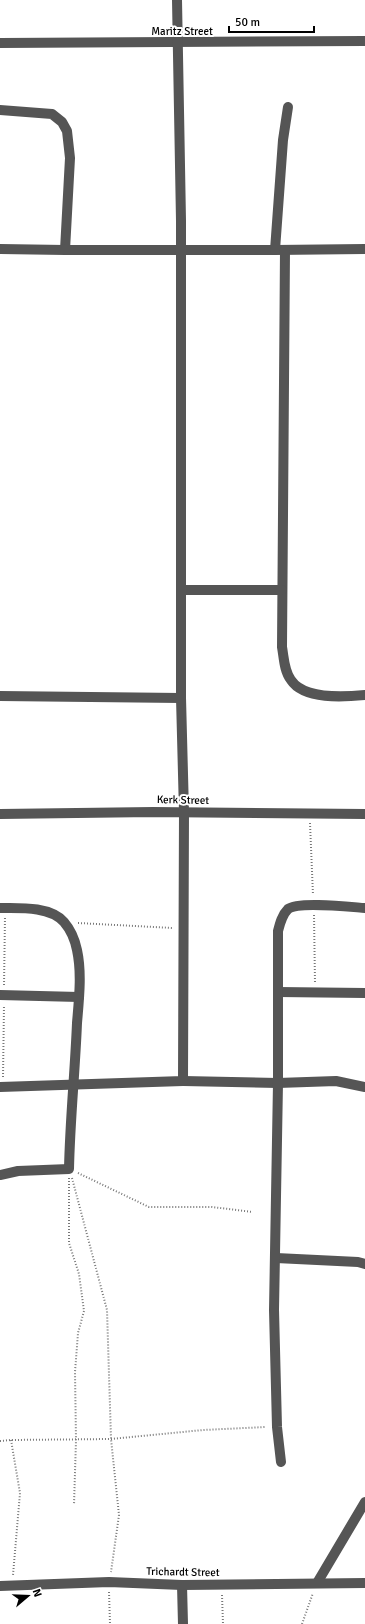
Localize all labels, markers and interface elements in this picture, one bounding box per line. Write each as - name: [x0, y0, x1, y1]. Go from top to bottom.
- scale bar: [229, 8, 314, 34]
- text: 50 m: [235, 15, 260, 30]
- street label: Maritz Street: [151, 25, 213, 38]
- street label: Kerk Street: [157, 793, 210, 807]
- street label: Trichardt Street: [146, 1565, 220, 1579]
- north arrow: [8, 1576, 48, 1616]
- text: N: [30, 1587, 44, 1599]

